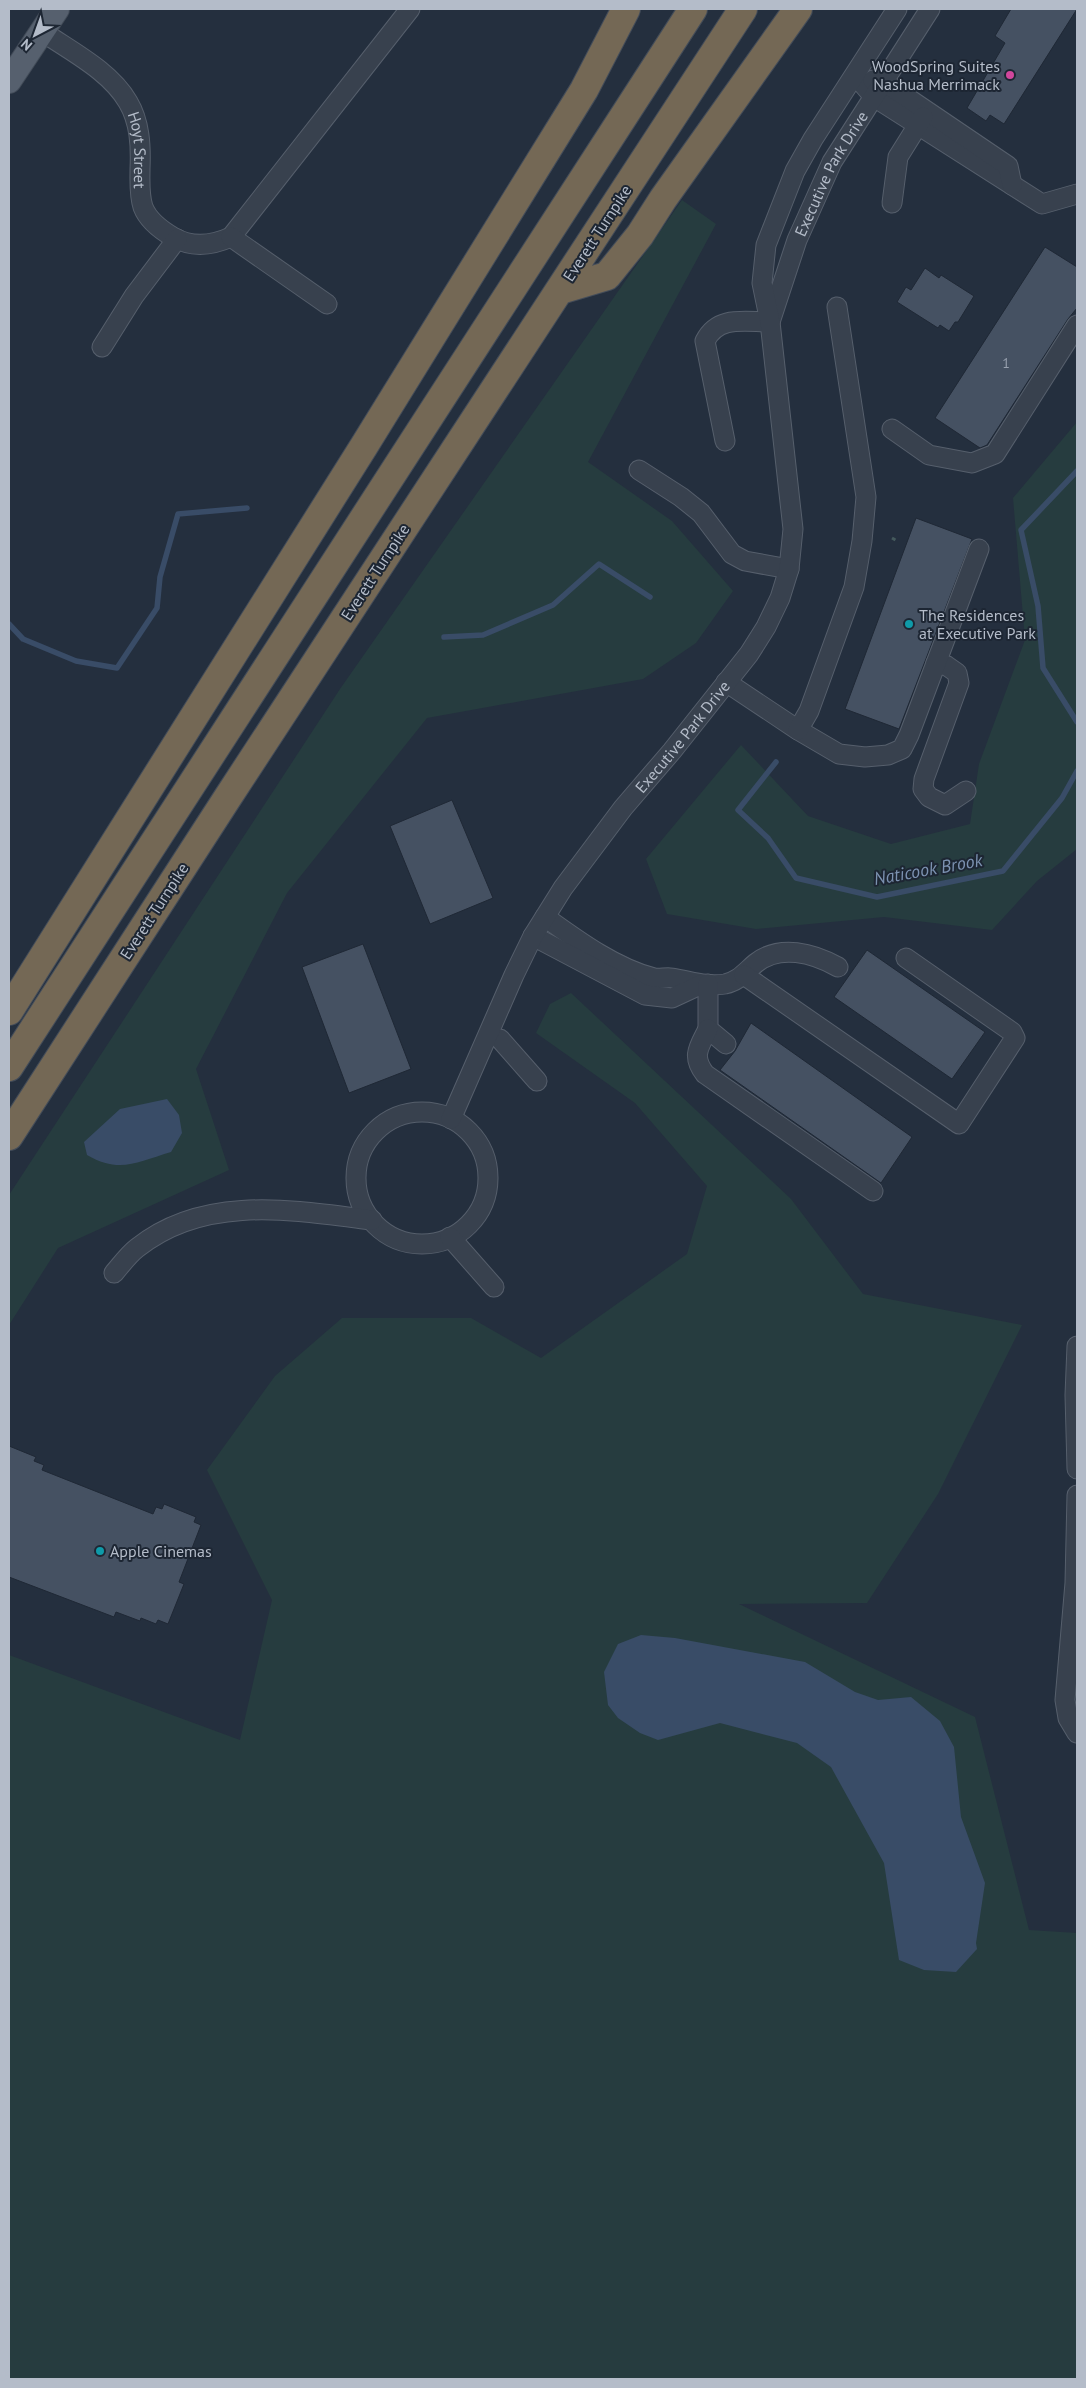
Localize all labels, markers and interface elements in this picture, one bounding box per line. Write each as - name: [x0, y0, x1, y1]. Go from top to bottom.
- north arrow: [10, 10, 60, 60]
- text: N: [17, 35, 36, 55]
- place label: WoodSpring Suites Nashua Merrimack: [872, 56, 1000, 94]
- marker: WoodSpring Suites Nashua Merrimack: [1004, 69, 1016, 81]
- street label: Executive Park Drive: [790, 107, 872, 239]
- street label: Hoyt Street: [124, 109, 150, 189]
- street label: Everett Turnpike: [558, 181, 636, 285]
- house number: 1: [1002, 354, 1010, 372]
- street label: Everett Turnpike: [336, 520, 414, 624]
- place label: The Residences at Executive Park: [919, 605, 1036, 643]
- marker: The Residences at Executive Park: [903, 618, 915, 630]
- street label: Executive Park Drive: [631, 676, 734, 797]
- water label: Naticook Brook: [872, 848, 985, 890]
- street label: Everett Turnpike: [115, 859, 193, 963]
- place label: Apple Cinemas: [110, 1541, 212, 1561]
- marker: Apple Cinemas: [94, 1545, 106, 1557]

